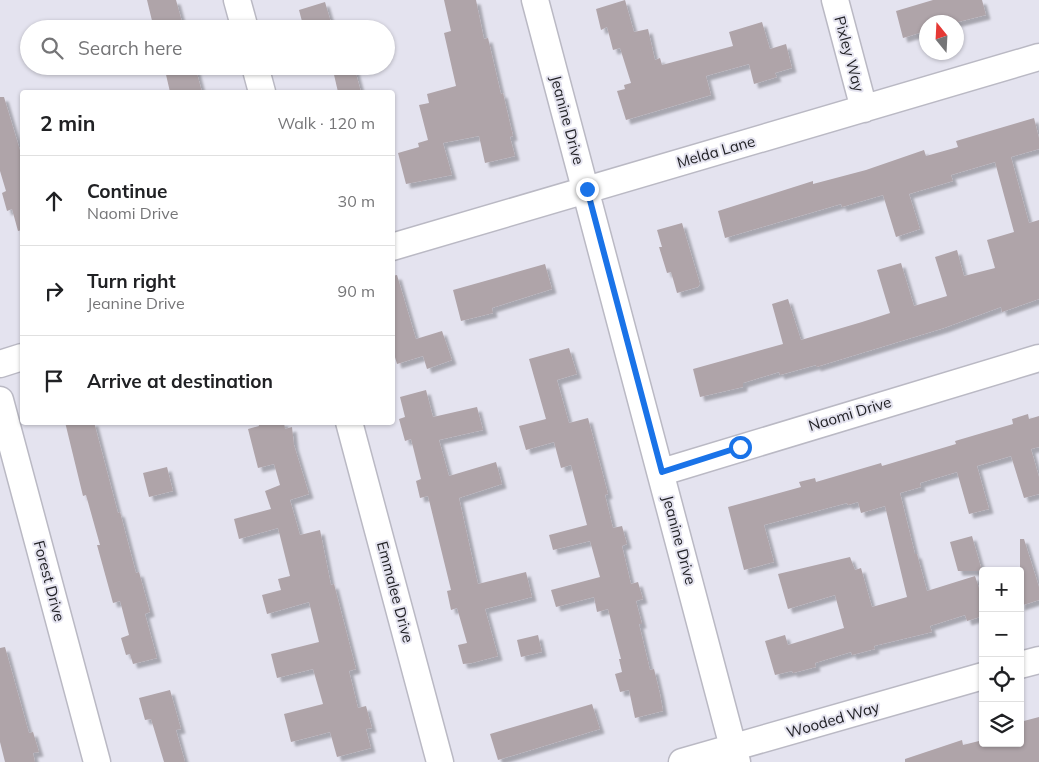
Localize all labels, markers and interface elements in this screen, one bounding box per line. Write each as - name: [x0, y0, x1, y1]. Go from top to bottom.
- street label: Pixley Way: [830, 14, 869, 94]
- north arrow: [919, 15, 964, 60]
- search box: [20, 20, 395, 75]
- icon: search: [38, 34, 66, 62]
- text: Search here: [78, 36, 182, 60]
- street label: Jeanine Drive: [546, 73, 589, 167]
- text: 2 min: [40, 110, 95, 136]
- text: Walk · 120 m: [277, 113, 375, 133]
- street label: Melda Lane: [674, 131, 757, 172]
- route end: [576, 178, 599, 201]
- text: Continue: [87, 179, 167, 203]
- icon: ahead: [40, 187, 68, 215]
- text: 30 m: [338, 191, 375, 211]
- text: Naomi Drive: [87, 203, 178, 223]
- text: Turn right: [87, 269, 176, 293]
- icon: right: [40, 277, 68, 305]
- text: 90 m: [338, 281, 375, 301]
- text: Jeanine Drive: [87, 293, 185, 313]
- icon: arrive: [40, 367, 68, 395]
- text: Arrive at destination: [87, 369, 273, 393]
- street label: Naomi Drive: [806, 392, 894, 435]
- route start: [729, 436, 752, 459]
- street label: Jeanine Drive: [658, 493, 701, 587]
- street label: Forest Drive: [30, 538, 69, 623]
- street label: Emmalee Drive: [373, 539, 418, 645]
- map controls: [979, 567, 1024, 747]
- button: +: [979, 567, 1024, 612]
- button: −: [979, 612, 1024, 657]
- button: locate: [979, 657, 1024, 702]
- street label: Wooded Way: [784, 697, 882, 742]
- button: layers: [979, 702, 1024, 747]

